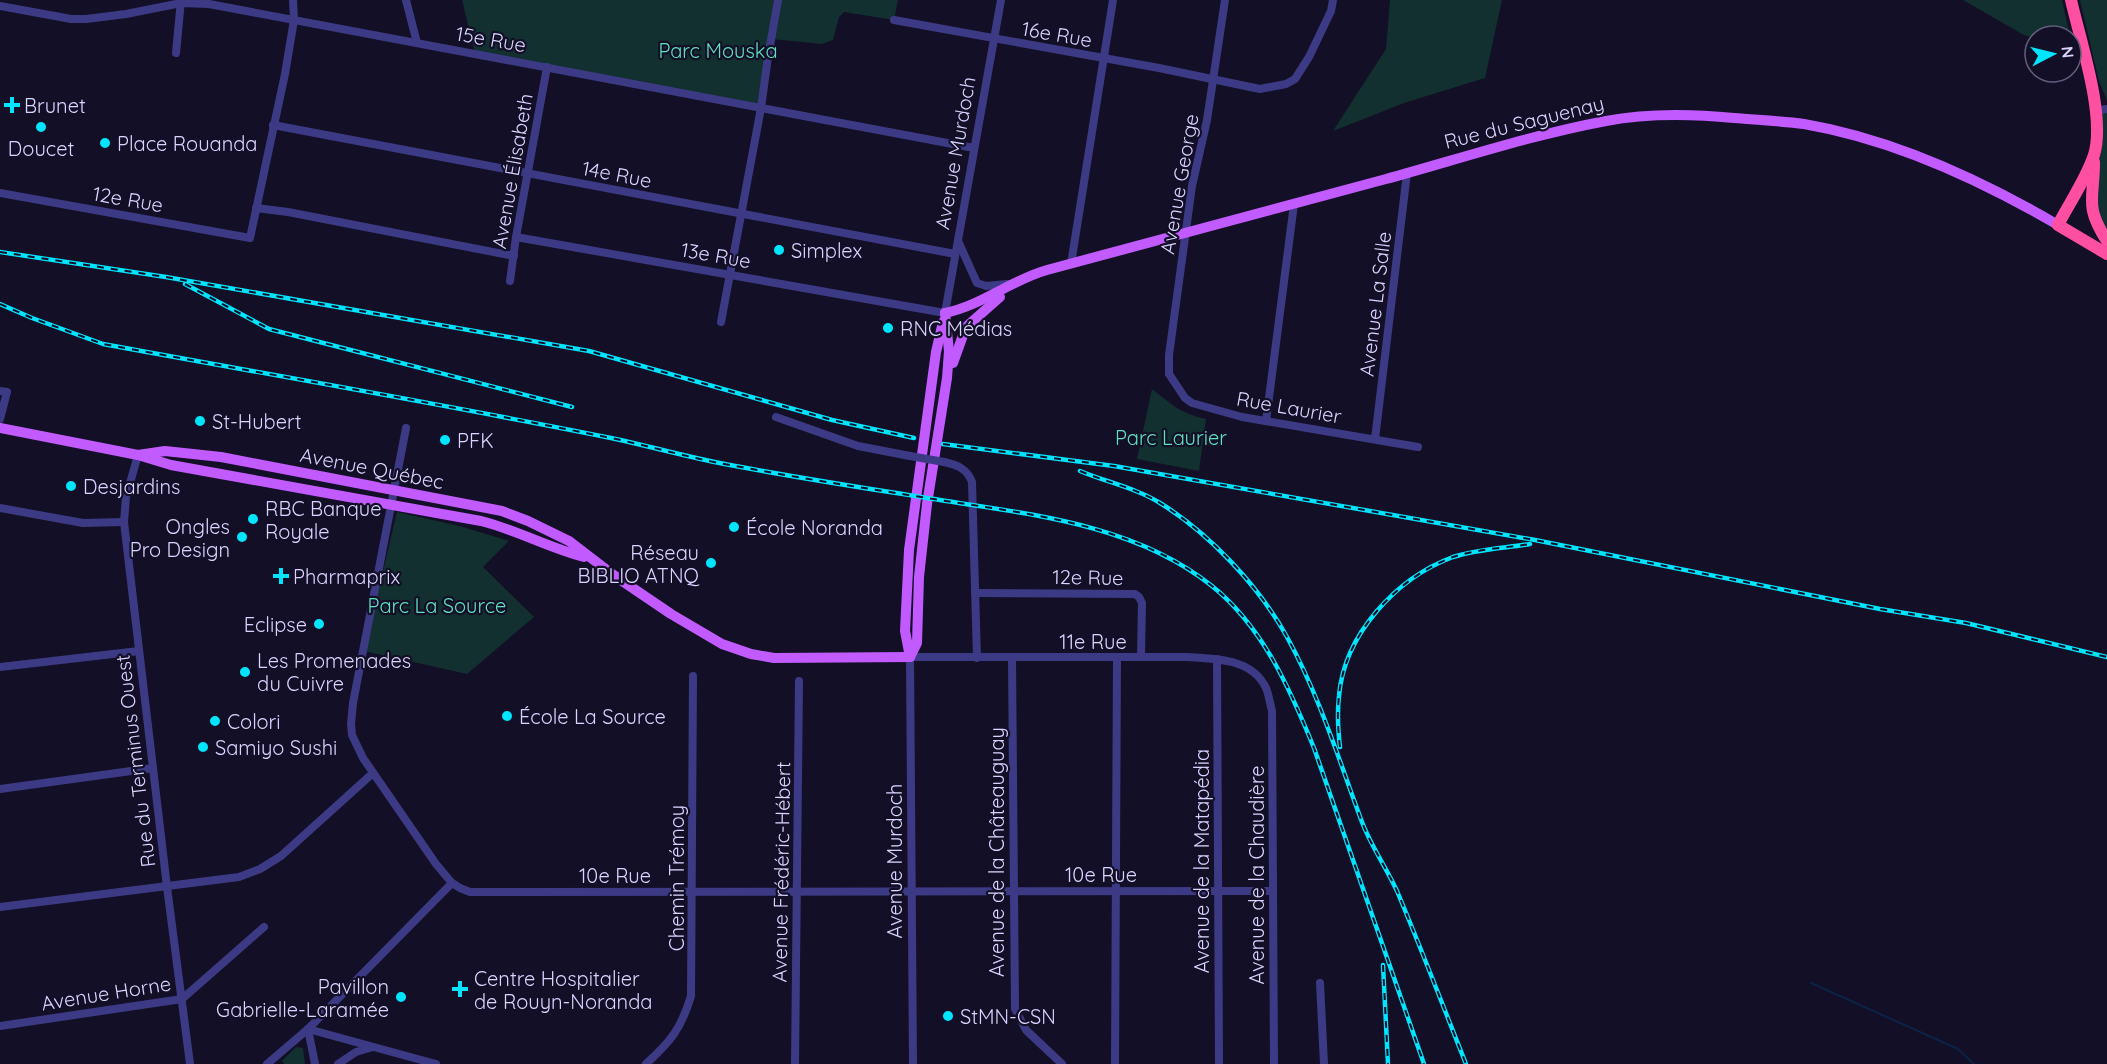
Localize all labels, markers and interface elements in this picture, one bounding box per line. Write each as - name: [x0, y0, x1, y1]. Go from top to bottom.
- street label: 16e Rue: [1020, 16, 1094, 52]
- street label: 15e Rue: [454, 21, 528, 57]
- north arrow: [2023, 24, 2083, 84]
- park label: Parc Mouska: [658, 38, 778, 63]
- text: N: [2057, 45, 2079, 59]
- street label: Avenue Murdoch: [929, 75, 981, 231]
- street label: Rue du Saguenay: [1441, 90, 1607, 154]
- street label: Avenue Élisabeth: [486, 91, 538, 251]
- place label: Brunet: [24, 93, 86, 118]
- marker: Brunet: [5, 98, 19, 112]
- street label: Avenue George: [1154, 112, 1204, 256]
- marker: Doucet: [34, 120, 48, 134]
- place label: Place Rouanda: [117, 131, 257, 156]
- place label: Doucet: [8, 136, 74, 161]
- marker: Place Rouanda: [98, 136, 112, 150]
- street label: 14e Rue: [580, 155, 654, 193]
- street label: 12e Rue: [91, 181, 165, 217]
- street label: Avenue La Salle: [1354, 230, 1396, 378]
- street label: 13e Rue: [679, 237, 753, 273]
- place label: Simplex: [791, 238, 862, 263]
- marker: Simplex: [772, 243, 786, 257]
- place label: RNC Médias: [900, 316, 1012, 341]
- marker: RNC Médias: [881, 321, 895, 335]
- street label: Rue Laurier: [1235, 385, 1344, 429]
- place label: St-Hubert: [212, 409, 302, 434]
- marker: St-Hubert: [193, 414, 207, 428]
- park label: Parc Laurier: [1115, 425, 1227, 450]
- place label: PFK: [457, 428, 494, 453]
- marker: PFK: [438, 433, 452, 447]
- street label: Avenue Québec: [298, 442, 446, 494]
- place label: Desjardins: [83, 474, 180, 499]
- marker: Desjardins: [64, 479, 78, 493]
- place label: RBC Banque Royale: [265, 496, 381, 544]
- marker: RBC Banque Royale: [246, 512, 260, 526]
- place label: Ongles Pro Design: [130, 514, 230, 562]
- place label: École Noranda: [746, 515, 883, 540]
- marker: École Noranda: [727, 520, 741, 534]
- marker: Ongles Pro Design: [235, 530, 249, 544]
- place label: Réseau BIBLIO ATNQ: [577, 540, 699, 588]
- marker: Réseau BIBLIO ATNQ: [704, 556, 718, 570]
- place label: Pharmaprix: [293, 564, 400, 589]
- street label: 12e Rue: [1052, 564, 1124, 590]
- marker: Pharmaprix: [274, 569, 288, 583]
- park label: Parc La Source: [368, 593, 506, 618]
- place label: Eclipse: [244, 612, 307, 637]
- marker: Eclipse: [312, 617, 326, 631]
- street label: 11e Rue: [1059, 629, 1127, 654]
- place label: Les Promenades du Cuivre: [257, 648, 411, 696]
- street label: Rue du Terminus Ouest: [110, 653, 160, 869]
- marker: Les Promenades du Cuivre: [238, 665, 252, 679]
- place label: École La Source: [519, 704, 666, 729]
- place label: Colori: [227, 709, 281, 734]
- marker: École La Source: [500, 709, 514, 723]
- marker: Colori: [208, 714, 222, 728]
- street label: Avenue de la Châteauguay: [984, 727, 1009, 977]
- place label: Samiyo Sushi: [215, 735, 337, 760]
- marker: Samiyo Sushi: [196, 740, 210, 754]
- street label: Avenue de la Matapédia: [1189, 749, 1214, 973]
- street label: Avenue Frédéric-Hébert: [767, 761, 795, 983]
- street label: Avenue de la Chaudière: [1244, 766, 1269, 984]
- street label: Avenue Murdoch: [882, 784, 907, 938]
- street label: Chemin Trémoy: [664, 805, 689, 951]
- street label: 10e Rue: [1065, 862, 1137, 887]
- street label: 10e Rue: [579, 863, 651, 888]
- place label: Centre Hospitalier de Rouyn-Noranda: [474, 966, 652, 1014]
- street label: Avenue Horne: [39, 970, 173, 1016]
- place label: Pavillon Gabrielle-Laramée: [216, 974, 389, 1022]
- marker: Centre Hospitalier de Rouyn-Noranda: [451, 980, 469, 998]
- marker: Pavillon Gabrielle-Laramée: [394, 990, 408, 1004]
- place label: StMN-CSN: [960, 1004, 1056, 1029]
- marker: StMN-CSN: [941, 1009, 955, 1023]

